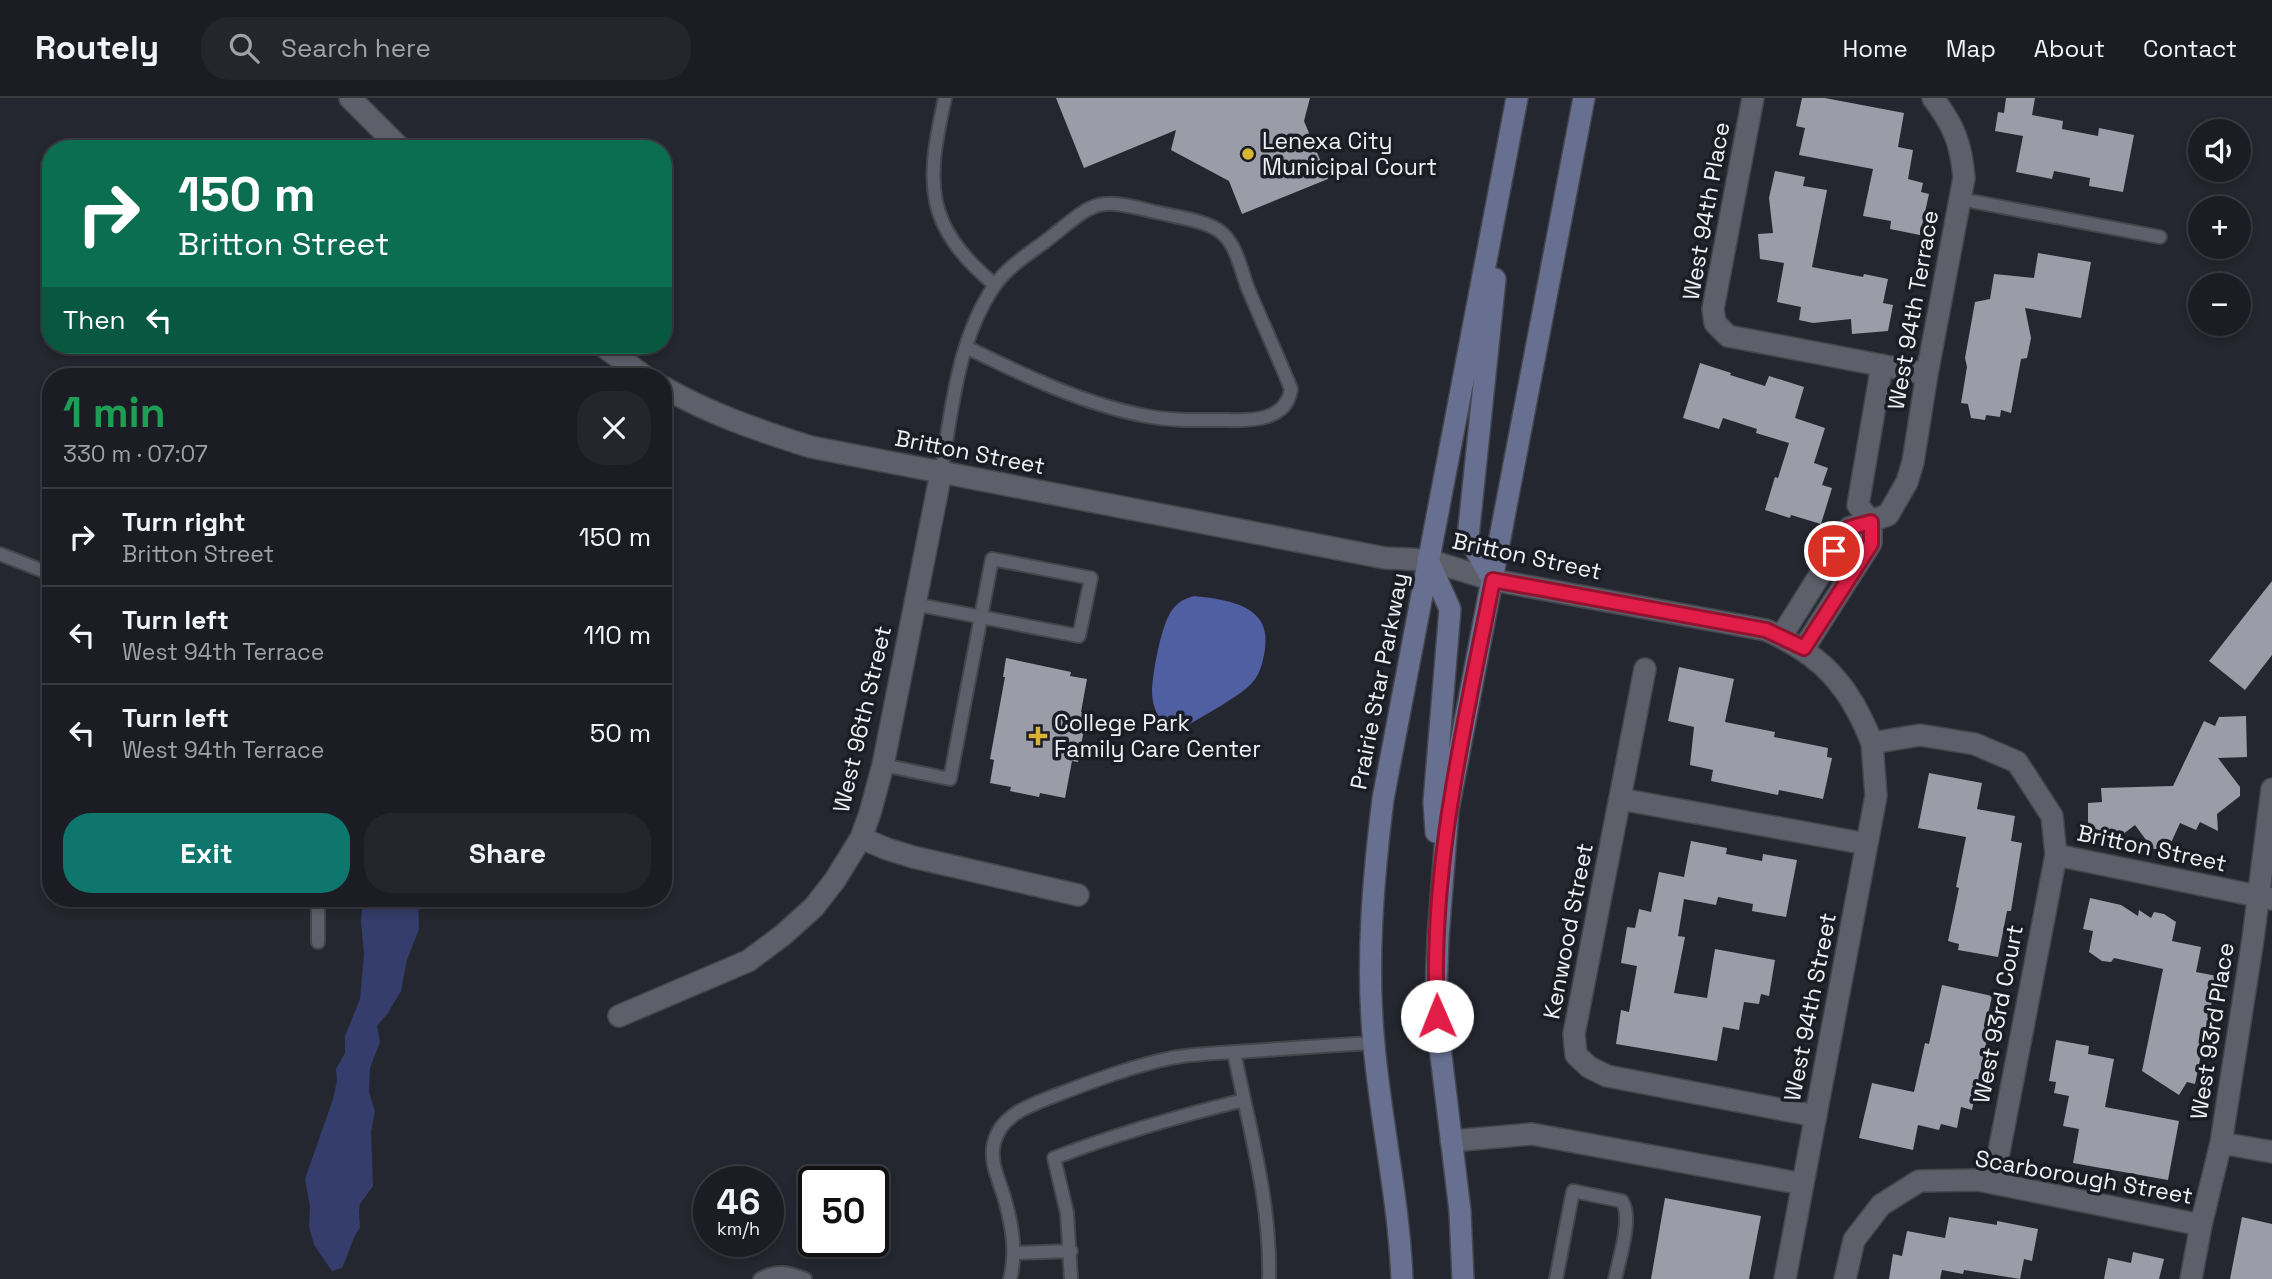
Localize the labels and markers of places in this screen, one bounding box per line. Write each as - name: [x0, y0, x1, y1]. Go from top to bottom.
- place label: Lenexa City Municipal Court: [1262, 126, 1437, 182]
- marker: Lenexa City Municipal Court: [1240, 146, 1256, 162]
- pin: [1804, 521, 1864, 581]
- place label: College Park Family Care Center: [1054, 708, 1261, 764]
- marker: College Park Family Care Center: [1028, 726, 1048, 746]

